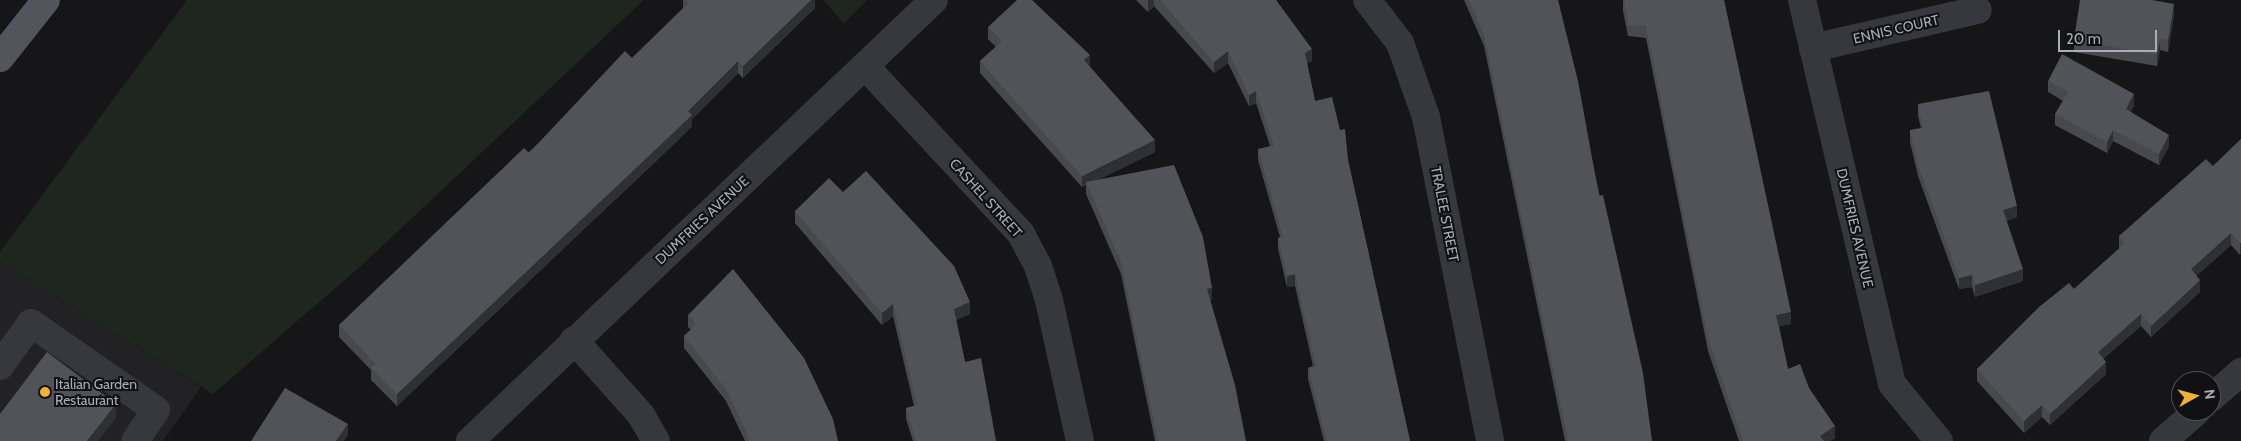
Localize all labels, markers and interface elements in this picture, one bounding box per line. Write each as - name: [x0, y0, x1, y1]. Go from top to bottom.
- street label: ENNIS COURT: [1852, 11, 1940, 47]
- scale bar: [2061, 20, 2160, 52]
- text: 20 m: [2066, 30, 2101, 48]
- street label: CASHEL STREET: [946, 155, 1026, 241]
- street label: TRALEE STREET: [1427, 165, 1463, 263]
- street label: DUMFRIES AVENUE: [1833, 167, 1877, 289]
- street label: DUMFRIES AVENUE: [652, 172, 752, 268]
- north arrow: [2171, 371, 2221, 421]
- place label: Italian Garden Restaurant: [55, 376, 137, 408]
- marker: Italian Garden Restaurant: [39, 386, 51, 398]
- text: N: [2200, 388, 2219, 400]

